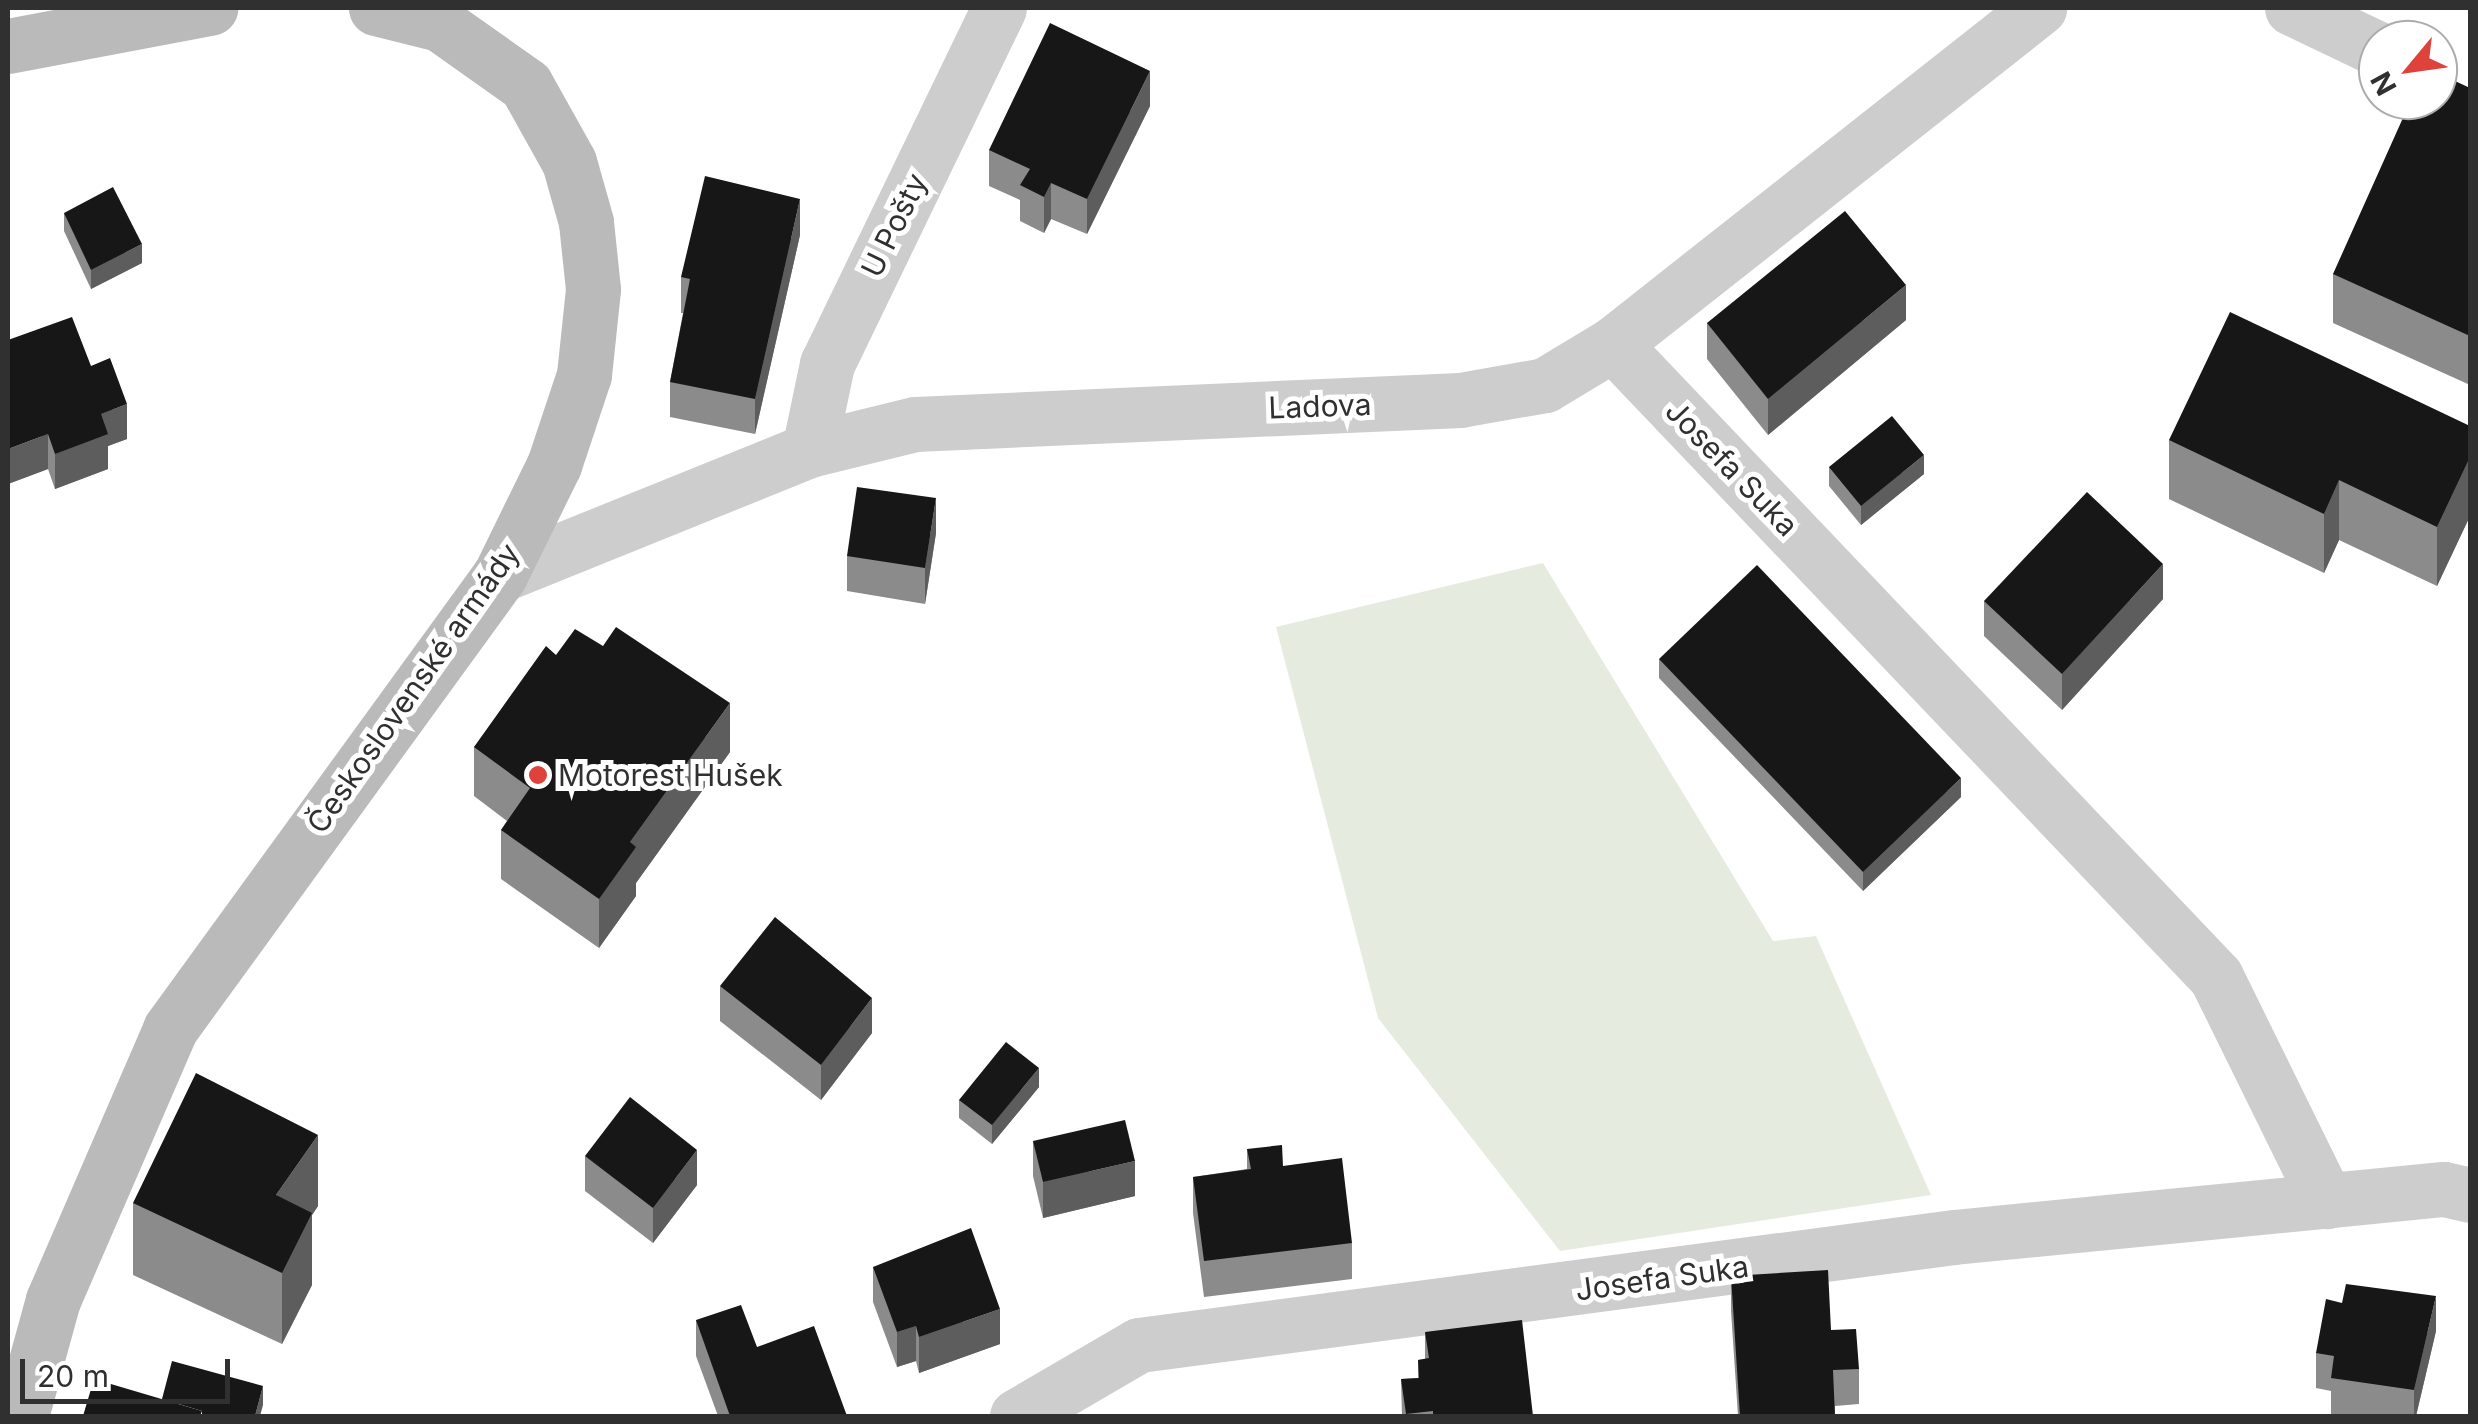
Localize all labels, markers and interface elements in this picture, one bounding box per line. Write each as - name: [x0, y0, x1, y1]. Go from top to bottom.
- north arrow: [2358, 20, 2458, 120]
- text: N: [2363, 66, 2404, 101]
- street label: U Pošty: [854, 167, 934, 283]
- street label: Ladova: [1268, 386, 1372, 426]
- street label: Josefa Suka: [1658, 393, 1806, 543]
- street label: Československé armády: [299, 536, 527, 840]
- place label: Motorest Hušek: [558, 757, 783, 793]
- marker: Motorest Hušek: [527, 764, 549, 786]
- street label: Josefa Suka: [1573, 1248, 1751, 1308]
- scale bar: [25, 1339, 235, 1401]
- text: 20 m: [37, 1358, 109, 1394]

